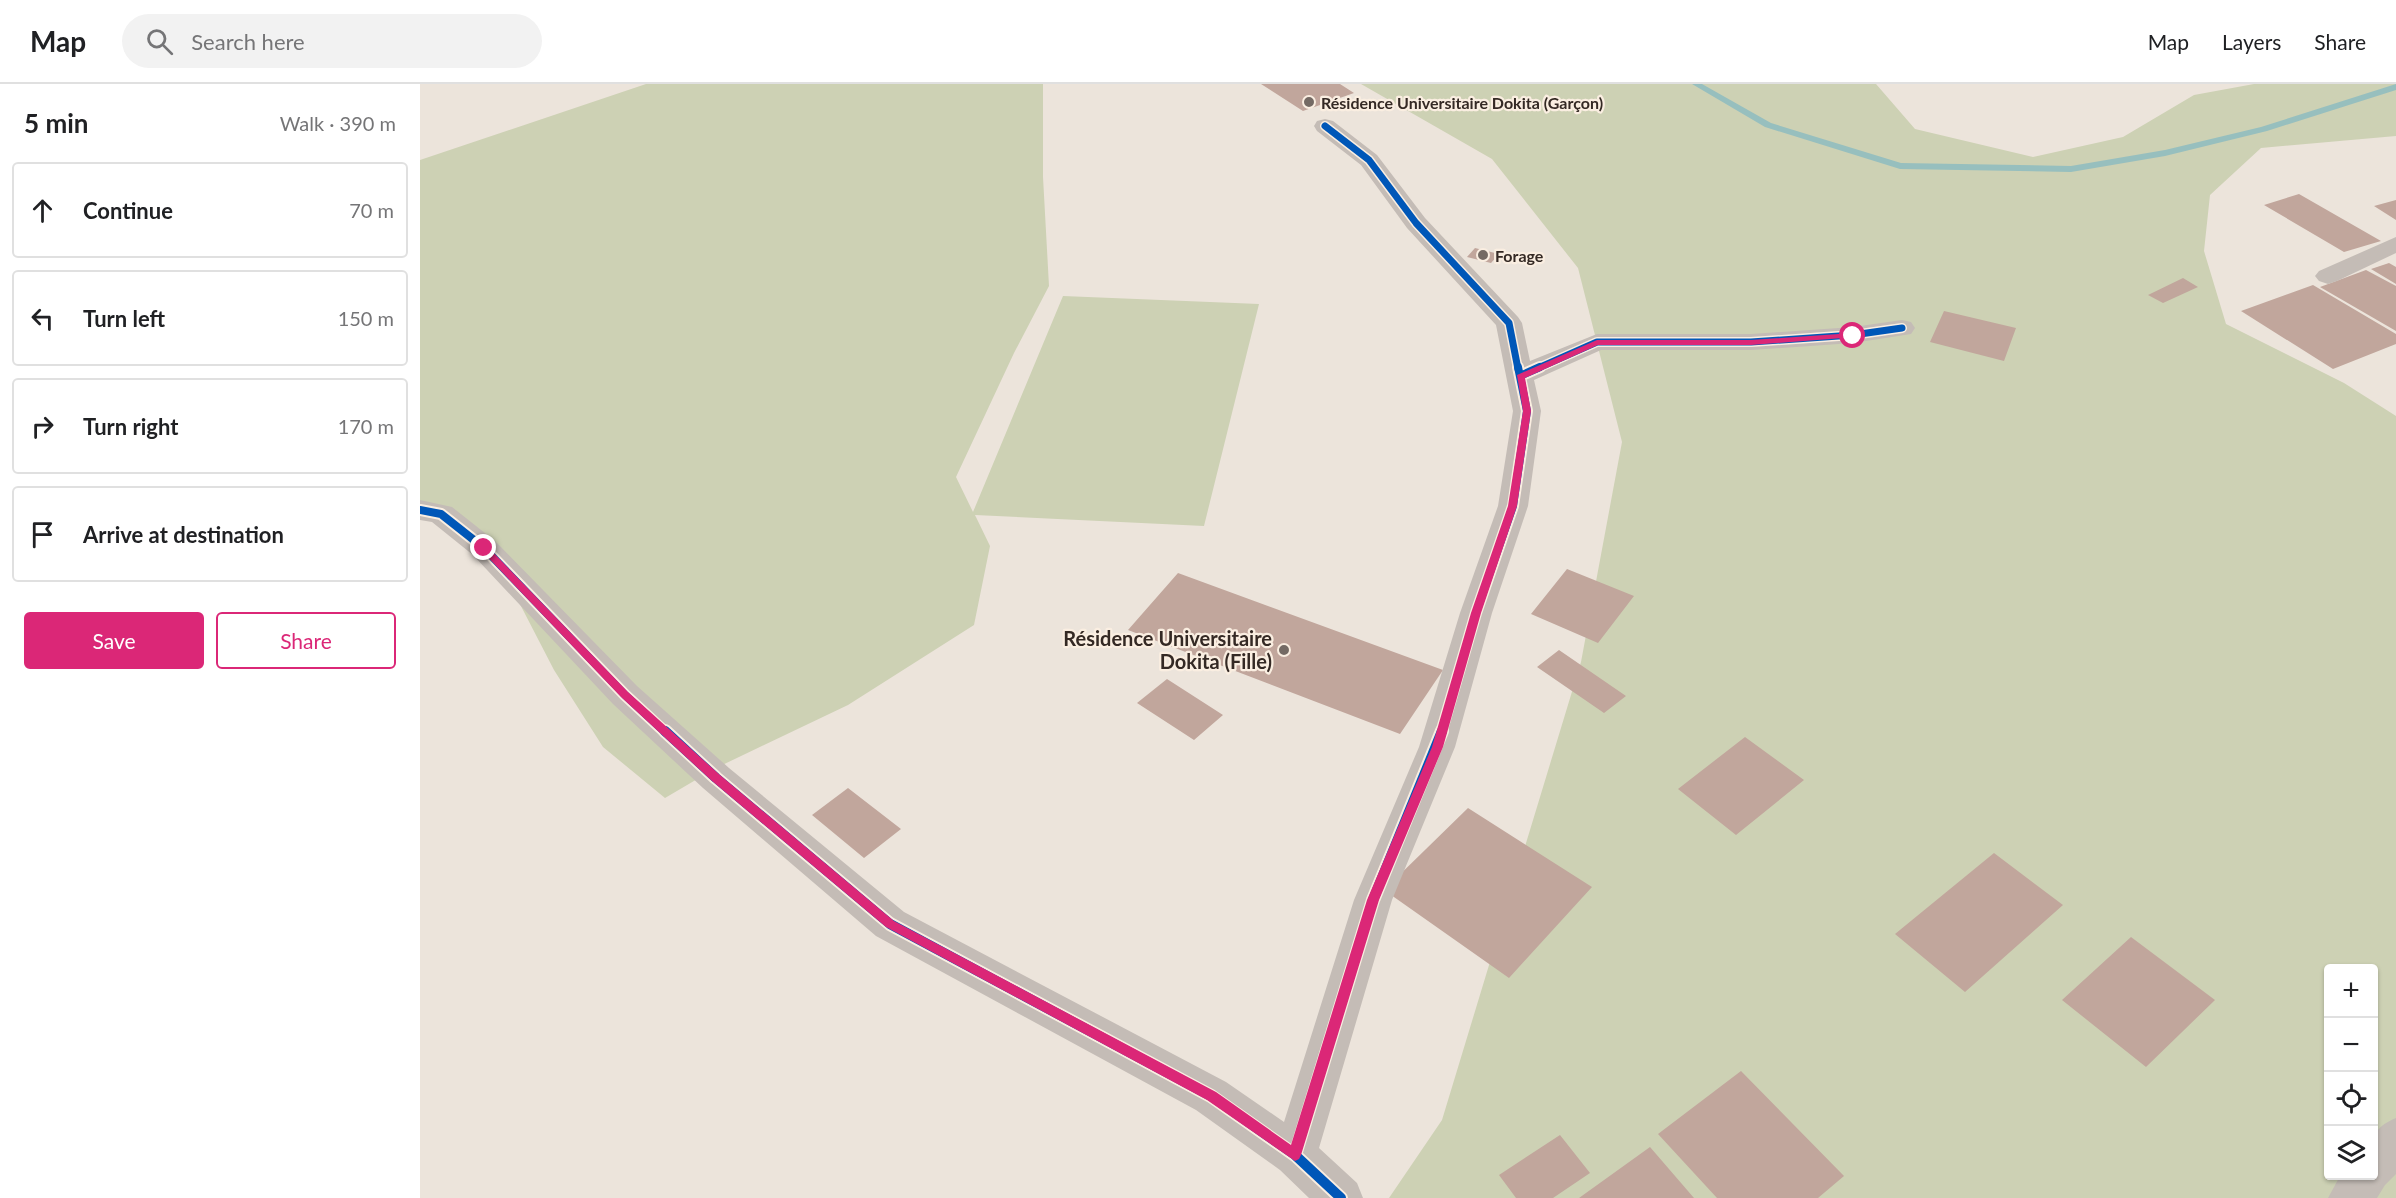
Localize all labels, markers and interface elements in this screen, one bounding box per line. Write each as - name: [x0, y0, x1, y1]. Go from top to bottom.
- search box: [122, 14, 542, 68]
- text: Map: [30, 24, 86, 58]
- icon: search: [143, 25, 176, 58]
- text: Search here: [191, 28, 305, 55]
- text: Map: [2148, 29, 2189, 54]
- text: Layers: [2222, 29, 2281, 54]
- text: Share: [2314, 29, 2366, 54]
- place label: Résidence Universitaire Dokita (Garçon): [1321, 93, 1603, 112]
- marker: Résidence Universitaire Dokita (Garçon): [1302, 95, 1316, 109]
- text: 5 min: [24, 107, 88, 139]
- text: Walk · 390 m: [280, 111, 396, 135]
- icon: ahead: [26, 194, 59, 227]
- text: Continue: [83, 197, 173, 224]
- text: 70 m: [349, 198, 394, 222]
- place label: Forage: [1495, 246, 1544, 265]
- marker: Forage: [1476, 248, 1490, 262]
- icon: left: [26, 302, 59, 335]
- text: Turn left: [83, 305, 165, 332]
- text: 150 m: [338, 306, 394, 330]
- route start: [1839, 322, 1865, 348]
- icon: right: [26, 410, 59, 443]
- text: Turn right: [83, 413, 178, 440]
- text: 170 m: [338, 414, 394, 438]
- icon: arrive: [26, 518, 59, 551]
- text: Arrive at destination: [83, 521, 284, 548]
- route end: [470, 534, 496, 560]
- button: Save: [24, 612, 204, 669]
- button: Share: [216, 612, 396, 669]
- place label: Résidence Universitaire Dokita (Fille): [1063, 626, 1272, 673]
- marker: Résidence Universitaire Dokita (Fille): [1277, 643, 1291, 657]
- map controls: [2324, 964, 2378, 1180]
- button: +: [2324, 964, 2378, 1018]
- button: −: [2324, 1018, 2378, 1072]
- button: locate: [2324, 1072, 2378, 1126]
- button: layers: [2324, 1126, 2378, 1180]

